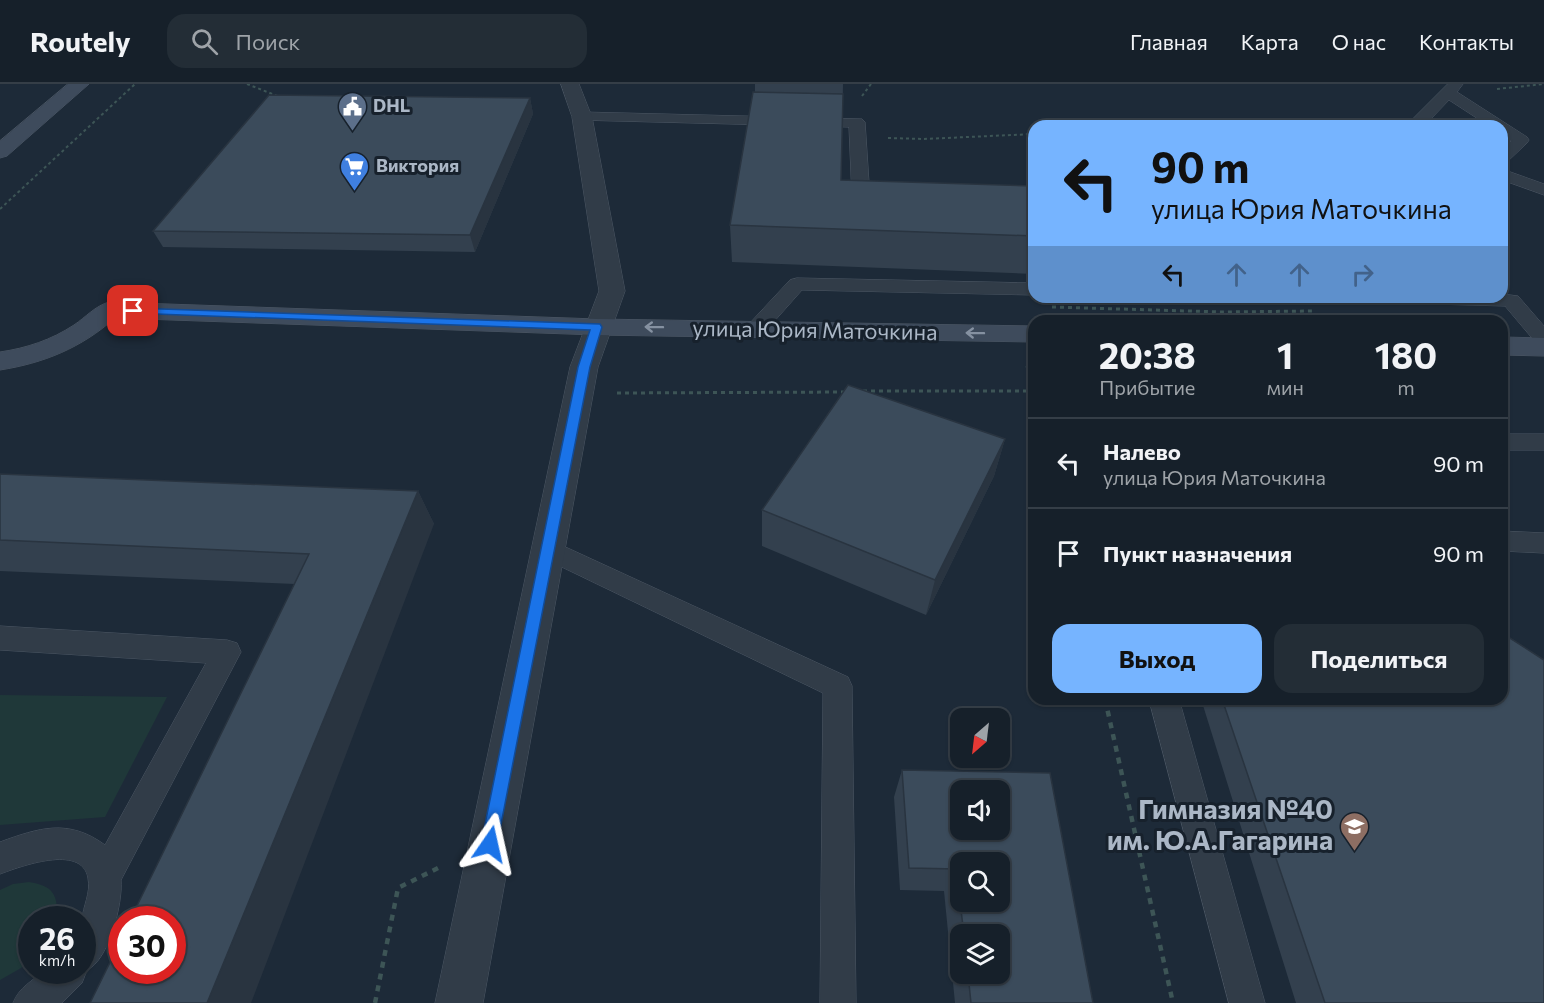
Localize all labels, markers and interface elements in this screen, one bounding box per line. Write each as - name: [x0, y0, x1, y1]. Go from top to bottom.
- search box: [167, 14, 587, 68]
- text: Routely: [30, 24, 131, 58]
- icon: search: [188, 25, 221, 58]
- text: Поиск: [236, 28, 300, 55]
- text: Главная: [1130, 29, 1208, 54]
- text: Карта: [1241, 29, 1299, 54]
- text: О нас: [1332, 29, 1386, 54]
- text: Контакты: [1419, 29, 1514, 54]
- public building icon: DHL: [336, 90, 368, 132]
- place label: DHL: [373, 94, 410, 116]
- text: 90 m: [1151, 140, 1250, 192]
- icon: left: [1052, 144, 1130, 222]
- supermarket icon: Виктория: [339, 150, 371, 192]
- place label: Виктория: [376, 154, 459, 176]
- text: улица Юрия Маточкина: [1151, 192, 1452, 225]
- icon: left: [1157, 258, 1190, 291]
- icon: ahead: [1220, 258, 1253, 291]
- icon: ahead: [1283, 258, 1316, 291]
- icon: right: [1346, 258, 1379, 291]
- pin: [107, 285, 158, 336]
- icon: arrive: [116, 294, 149, 327]
- street label: улица Юрия Маточкина: [692, 314, 938, 345]
- one-way arrow: [645, 321, 665, 333]
- one-way arrow: [966, 327, 986, 339]
- text: 20:38: [1099, 332, 1196, 376]
- text: 1: [1277, 332, 1293, 376]
- text: 180: [1375, 332, 1437, 376]
- text: Прибытие: [1099, 375, 1195, 399]
- text: мин: [1267, 375, 1304, 399]
- text: m: [1397, 375, 1415, 399]
- text: Налево: [1103, 438, 1181, 465]
- icon: left: [1052, 447, 1085, 480]
- text: 90 m: [1433, 450, 1484, 477]
- text: улица Юрия Маточкина: [1103, 465, 1326, 489]
- icon: arrive: [1052, 537, 1085, 570]
- text: Пункт назначения: [1103, 540, 1292, 567]
- text: 90 m: [1433, 540, 1484, 567]
- button: Выход: [1052, 624, 1262, 693]
- button: Поделиться: [1274, 624, 1484, 693]
- north arrow: [950, 708, 1010, 768]
- map controls: [950, 708, 1010, 984]
- button: sound: [950, 780, 1010, 840]
- place label: Гимназия №40 им. Ю.А.Гагарина: [1107, 792, 1333, 856]
- school or university icon: Гимназия №40 им. Ю.А.Гагарина: [1338, 810, 1370, 852]
- position arrow: [458, 812, 522, 876]
- button: search: [950, 852, 1010, 912]
- speed limit sign: 30: [108, 906, 186, 984]
- text: 26: [39, 919, 75, 956]
- button: layers: [950, 924, 1010, 984]
- text: km/h: [39, 951, 75, 969]

